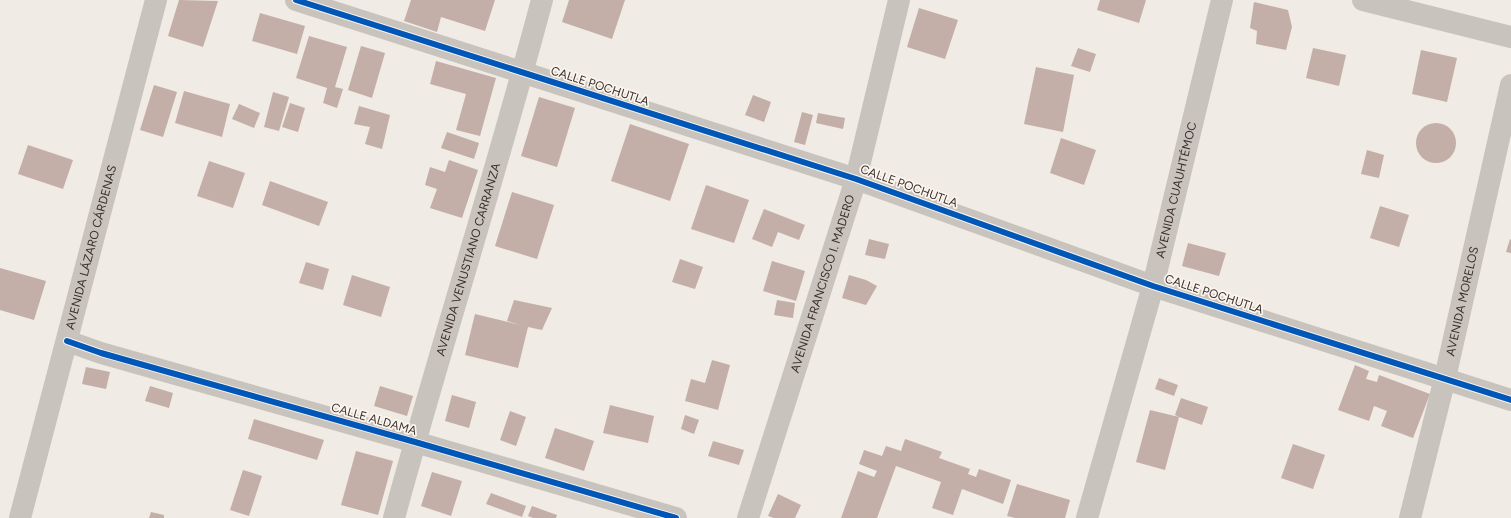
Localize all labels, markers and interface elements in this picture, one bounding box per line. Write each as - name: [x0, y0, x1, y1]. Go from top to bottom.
- street label: CALLE POCHUTLA: [549, 63, 651, 109]
- street label: AVENIDA CUAUHTÉMOC: [1153, 120, 1199, 259]
- street label: AVENIDA VENUSTIANO CARRANZA: [433, 161, 503, 358]
- street label: CALLE POCHUTLA: [858, 162, 960, 210]
- street label: AVENIDA LÁZARO CÁRDENAS: [63, 163, 119, 331]
- street label: AVENIDA FRANCISCO I. MADERO: [788, 193, 858, 374]
- street label: AVENIDA MORELOS: [1443, 245, 1481, 357]
- street label: CALLE POCHUTLA: [1163, 271, 1265, 317]
- street label: CALLE ALDAMA: [330, 400, 418, 438]

